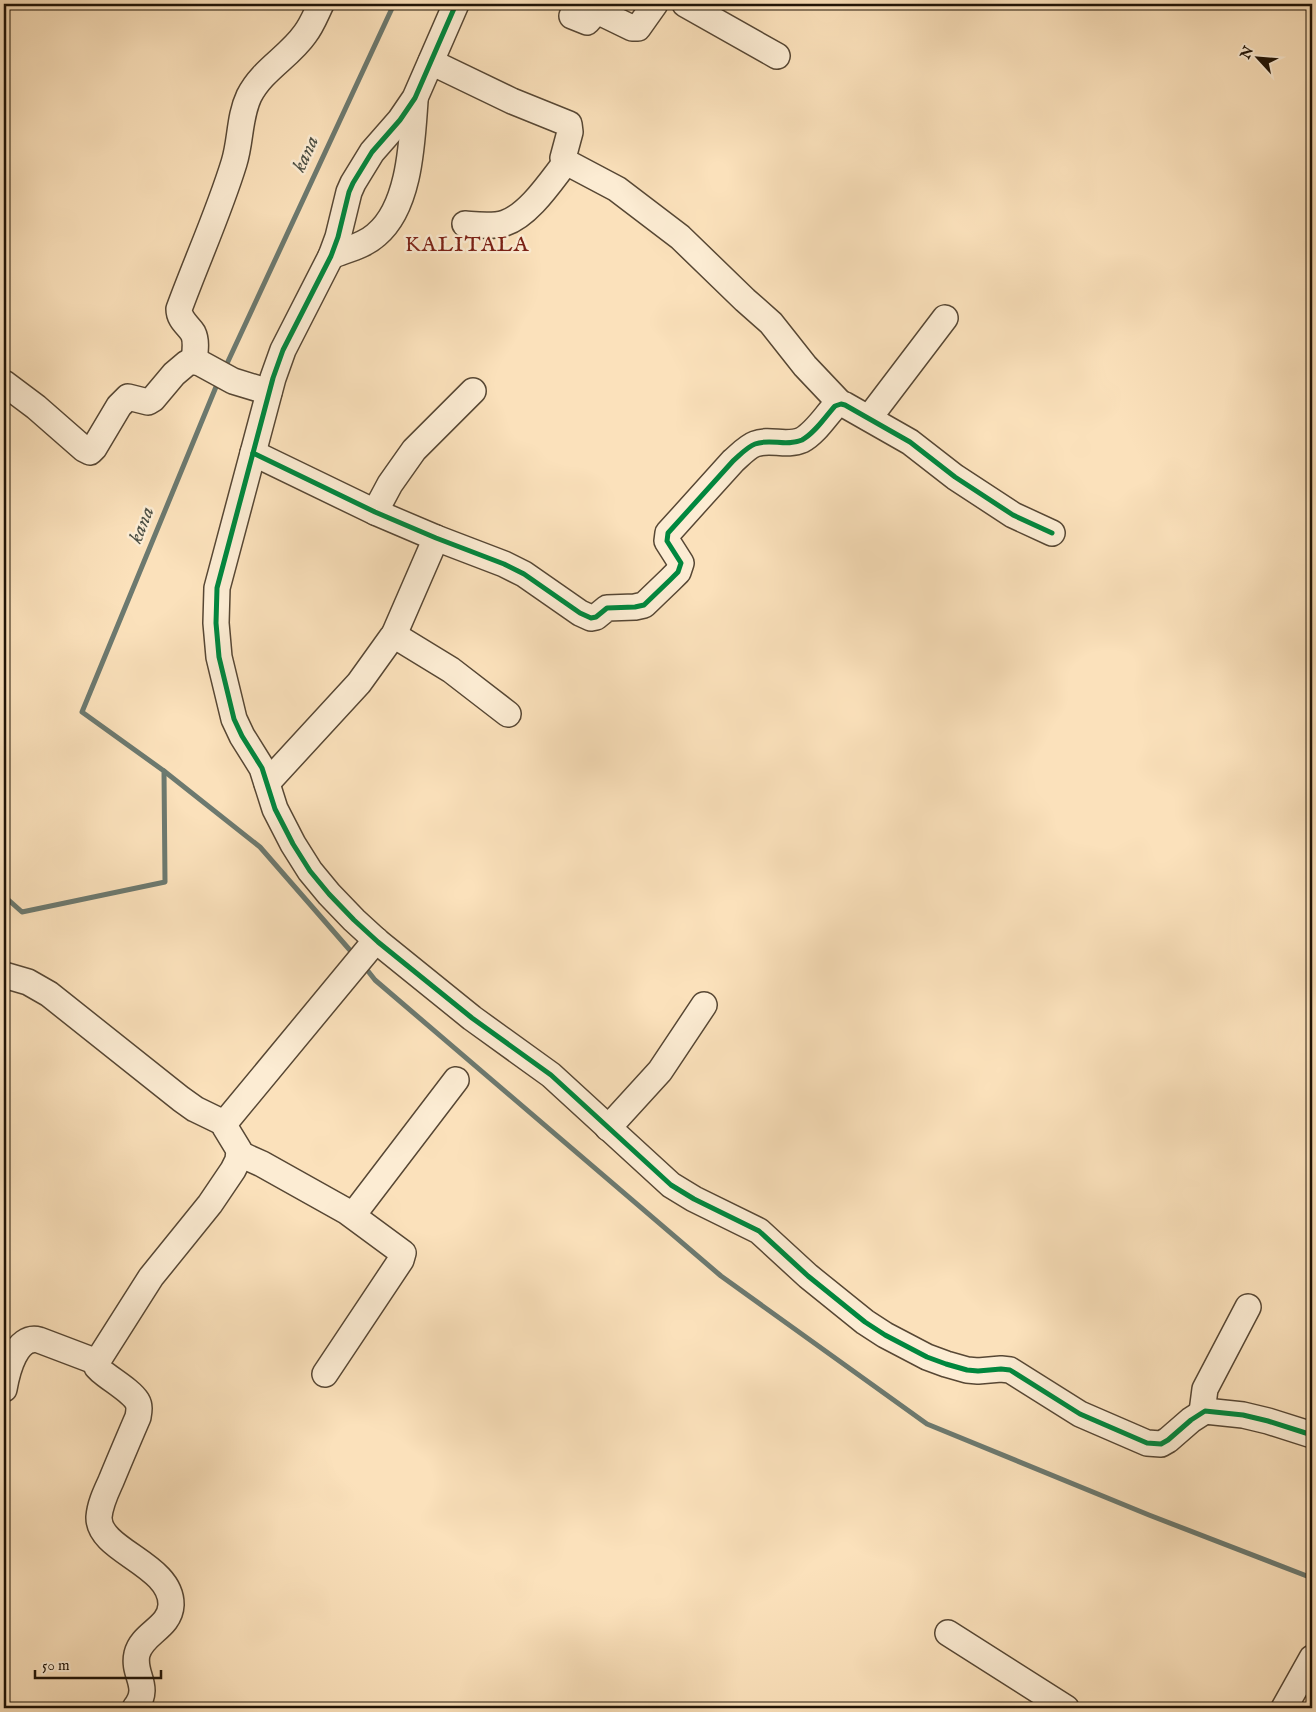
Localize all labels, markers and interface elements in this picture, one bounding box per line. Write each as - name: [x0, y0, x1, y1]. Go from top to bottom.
- north arrow: [1234, 32, 1284, 82]
- text: N: [1236, 43, 1258, 63]
- water label: kana: [286, 132, 326, 177]
- district label: KALITALA: [405, 231, 529, 259]
- water label: kana: [122, 503, 161, 548]
- scale bar: [35, 1647, 161, 1679]
- text: 50 m: [42, 1656, 70, 1675]

